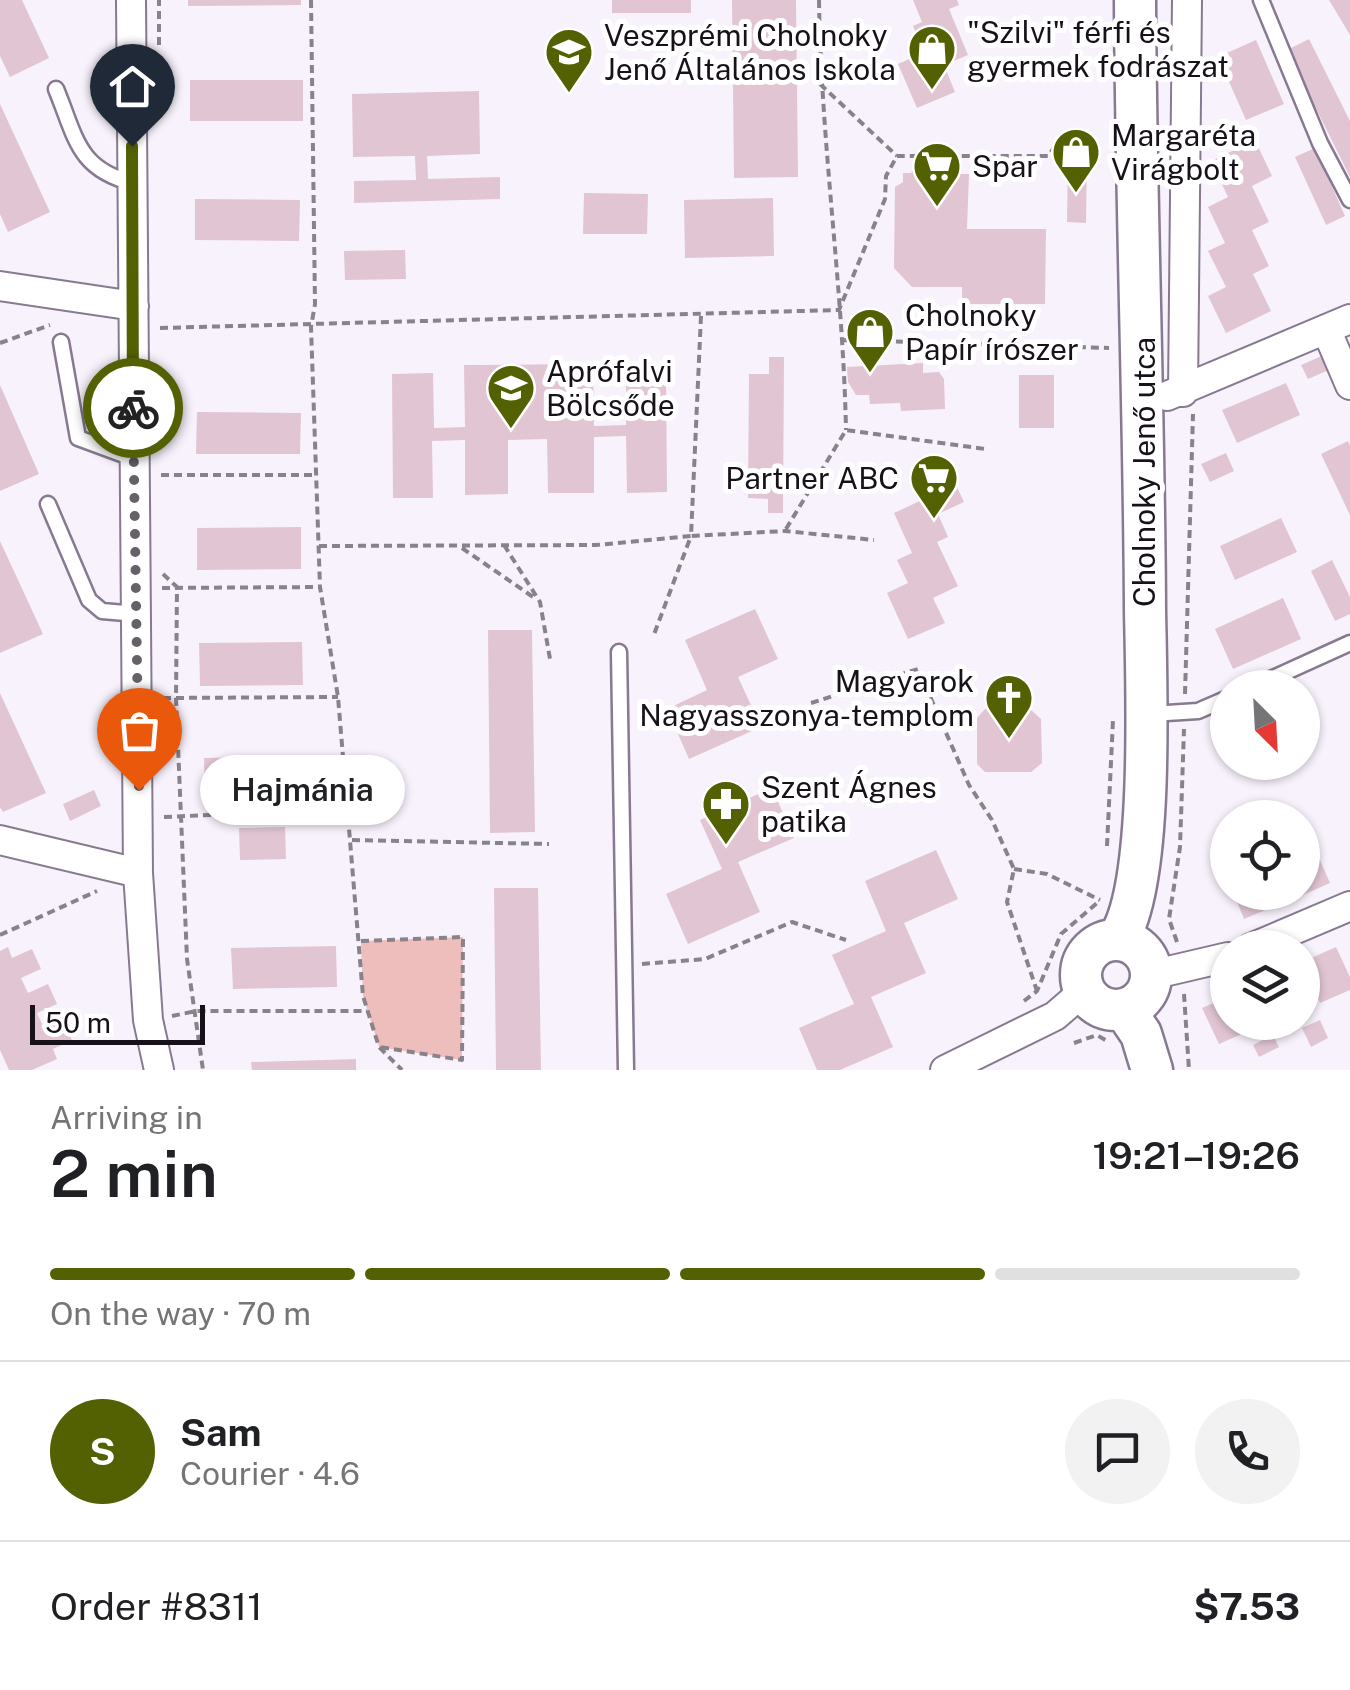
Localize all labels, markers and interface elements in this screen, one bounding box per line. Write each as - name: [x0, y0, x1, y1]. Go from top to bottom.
- place label: "Szilvi" férfi és gyermek fodrászat: [967, 14, 1229, 84]
- place label: Veszprémi Cholnoky Jenő Általános Iskola: [604, 17, 896, 87]
- shop icon: "Szilvi" férfi és gyermek fodrászat: [906, 23, 958, 91]
- school or university icon: Veszprémi Cholnoky Jenő Általános Iskola: [543, 26, 595, 94]
- pin: [90, 44, 175, 147]
- icon: home: [105, 59, 160, 114]
- place label: Margaréta Virágbolt: [1111, 117, 1256, 187]
- shop icon: Margaréta Virágbolt: [1050, 126, 1102, 194]
- supermarket icon: Spar: [911, 140, 963, 208]
- place label: Spar: [972, 148, 1038, 184]
- place label: Cholnoky Papír írószer: [905, 297, 1079, 367]
- shop icon: Cholnoky Papír írószer: [844, 306, 896, 374]
- street label: Cholnoky Jenő utca: [1126, 337, 1162, 607]
- place label: Aprófalvi Bölcsőde: [546, 353, 675, 423]
- courier: [83, 358, 183, 458]
- school or university icon: Aprófalvi Bölcsőde: [485, 362, 537, 430]
- icon: bike: [106, 381, 161, 436]
- supermarket icon: Partner ABC: [908, 452, 960, 520]
- place label: Partner ABC: [725, 460, 899, 496]
- place label: Magyarok Nagyasszonya-templom: [639, 663, 974, 733]
- north arrow: [1210, 670, 1320, 780]
- map controls: [1210, 670, 1320, 1040]
- church icon: Magyarok Nagyasszonya-templom: [983, 672, 1035, 740]
- pin: [97, 688, 182, 791]
- icon: bag: [112, 703, 167, 758]
- callout: Hajmánia: [199, 755, 404, 825]
- place label: Szent Ágnes patika: [761, 769, 937, 839]
- text: Hajmánia: [231, 771, 374, 808]
- pharmacy icon: Szent Ágnes patika: [700, 778, 752, 846]
- button: locate: [1210, 800, 1320, 910]
- button: layers: [1210, 930, 1320, 1040]
- scale bar: [30, 1000, 205, 1044]
- text: 50 m: [45, 1006, 111, 1039]
- text: Arriving in: [50, 1099, 203, 1136]
- text: 19:21–19:26: [1092, 1133, 1300, 1178]
- text: 2 min: [50, 1135, 218, 1212]
- text: On the way · 70 m: [50, 1295, 311, 1332]
- button: chat: [1065, 1399, 1170, 1504]
- button: phone: [1195, 1399, 1300, 1504]
- text: Sam: [180, 1410, 262, 1455]
- text: S: [89, 1429, 116, 1474]
- text: Courier · 4.6: [180, 1455, 360, 1492]
- text: Order #8311: [50, 1584, 263, 1629]
- text: $7.53: [1194, 1584, 1300, 1629]

